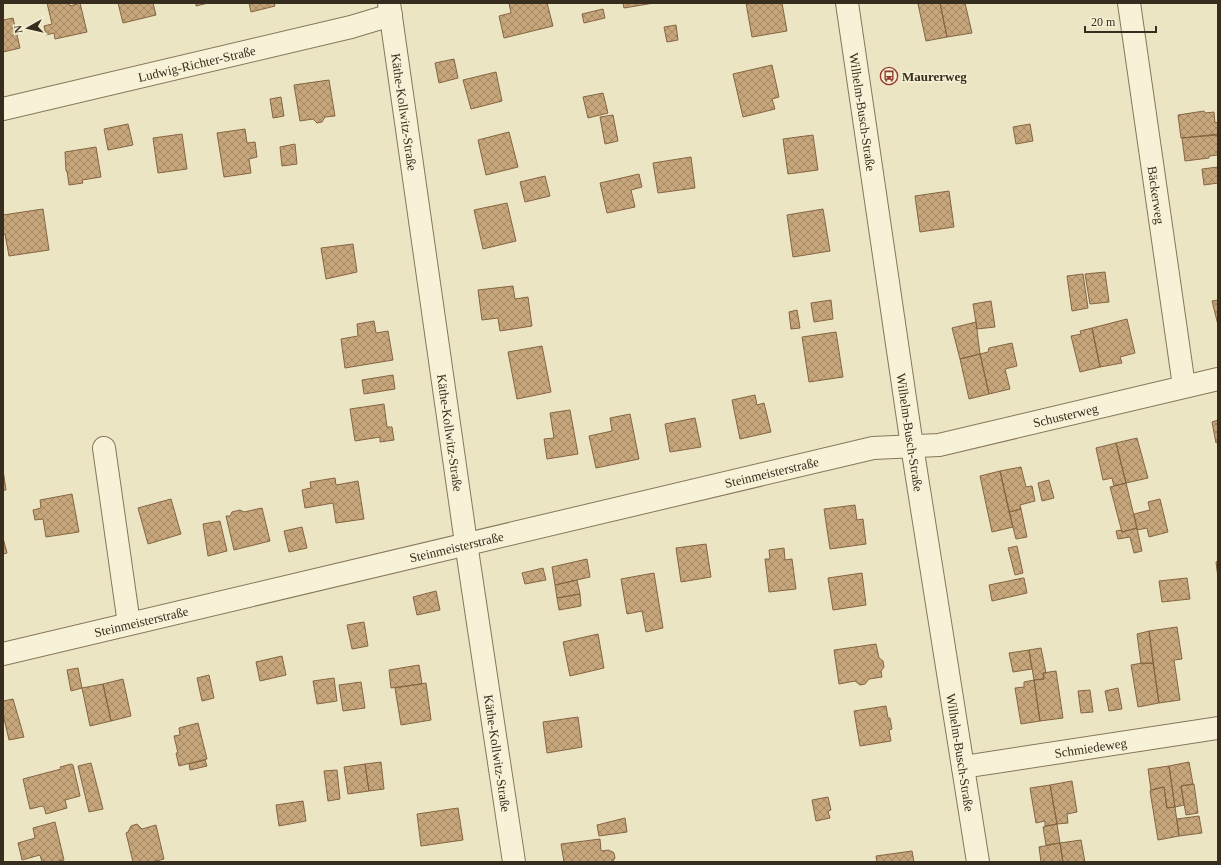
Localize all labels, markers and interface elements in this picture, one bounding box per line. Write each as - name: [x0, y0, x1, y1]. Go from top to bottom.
- north arrow: [8, 8, 48, 48]
- scale bar: [1085, 8, 1156, 34]
- text: 20 m: [1091, 15, 1116, 29]
- text: N: [12, 25, 25, 34]
- street label: Ludwig-Richter-Straße: [136, 42, 257, 84]
- street label: Käthe-Kollwitz-Straße: [389, 52, 420, 172]
- street label: Wilhelm-Busch-Straße: [847, 52, 879, 172]
- bus stop icon: Maurerweg: [879, 66, 899, 86]
- place label: Maurerweg: [902, 69, 967, 84]
- street label: Bäckerweg: [1145, 165, 1168, 226]
- street label: Wilhelm-Busch-Straße: [894, 372, 927, 493]
- street label: Käthe-Kollwitz-Straße: [434, 373, 466, 493]
- street label: Schusterweg: [1031, 400, 1100, 430]
- street label: Steinmeisterstraße: [723, 454, 820, 490]
- street label: Steinmeisterstraße: [408, 528, 505, 565]
- street label: Steinmeisterstraße: [93, 603, 190, 640]
- street label: Wilhelm-Busch-Straße: [944, 692, 977, 813]
- street label: Käthe-Kollwitz-Straße: [481, 693, 514, 813]
- street label: Schmiedeweg: [1053, 734, 1128, 760]

